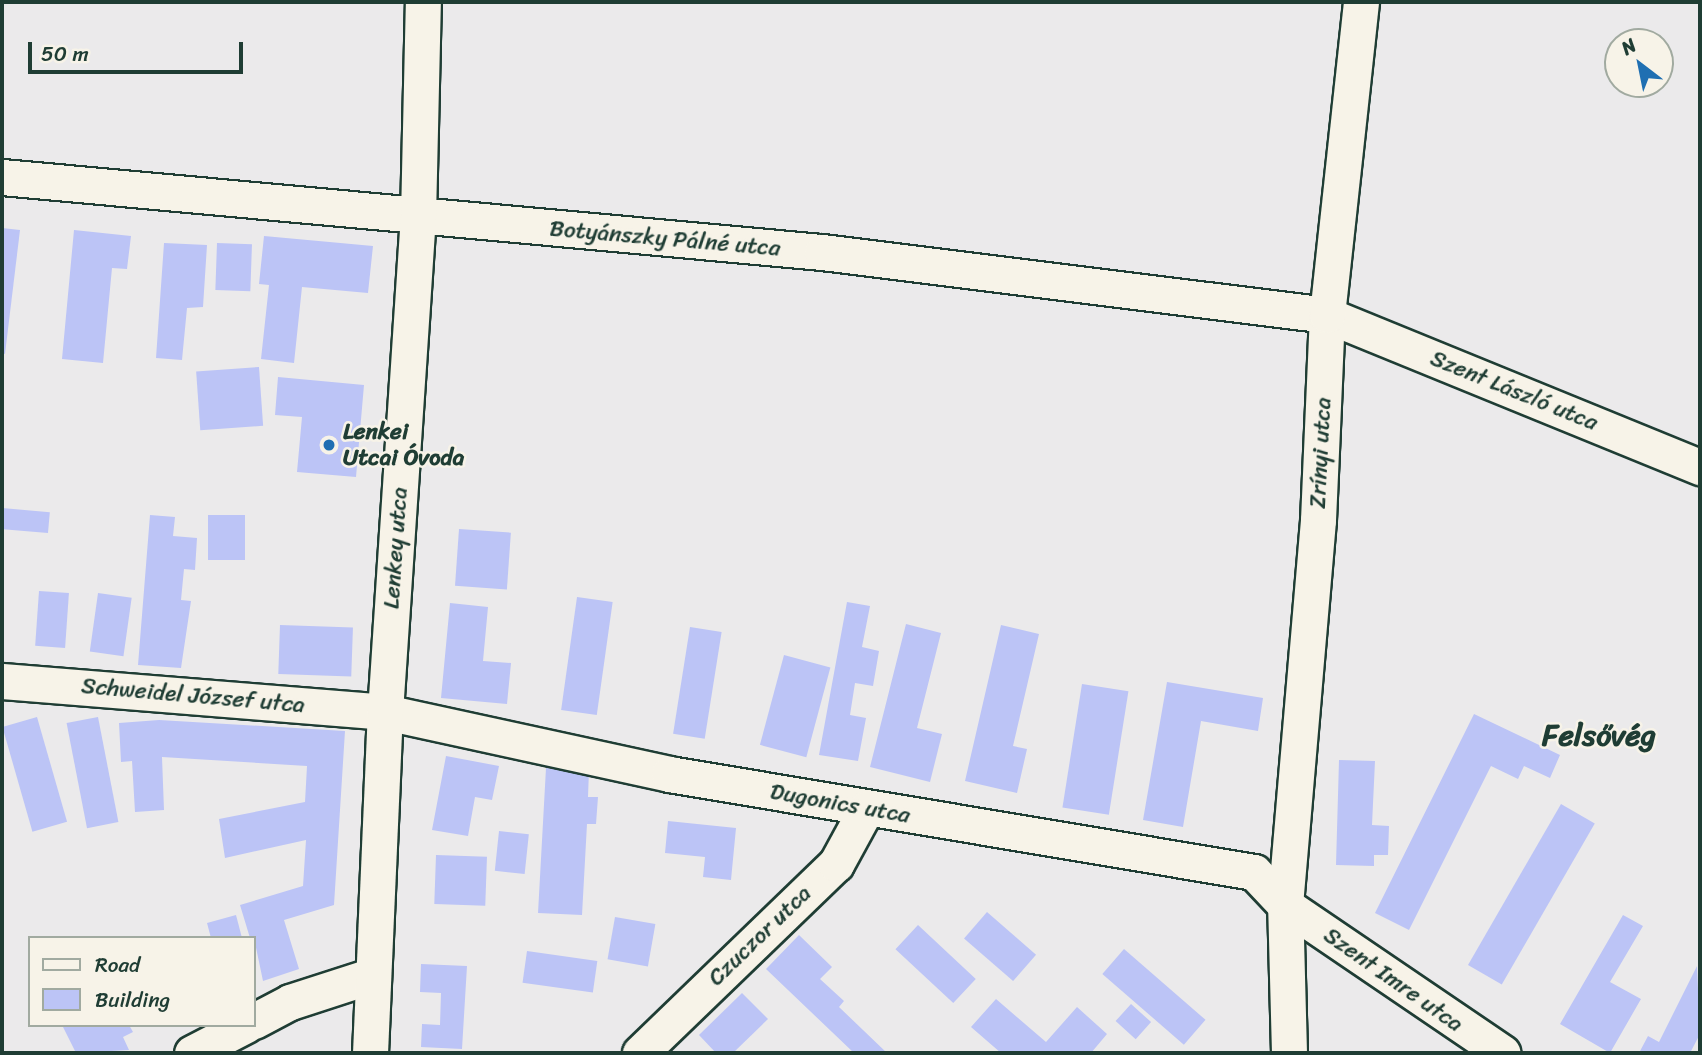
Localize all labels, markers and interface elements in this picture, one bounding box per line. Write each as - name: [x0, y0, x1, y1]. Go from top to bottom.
- scale bar: [32, 28, 247, 72]
- north arrow: [1604, 28, 1674, 98]
- text: N: [1614, 29, 1643, 64]
- text: 50 m: [41, 35, 89, 73]
- street label: Botyánszky Pálné utca: [548, 215, 782, 263]
- street label: Szent László utca: [1426, 345, 1602, 437]
- street label: Zrínyi utca: [1304, 397, 1338, 509]
- place label: Lenkei Utcai Óvoda: [343, 418, 465, 472]
- marker: Lenkei Utcai Óvoda: [321, 437, 337, 453]
- street label: Lenkey utca: [378, 486, 414, 610]
- street label: Schweidel József utca: [80, 672, 306, 720]
- district label: Felsővég: [1542, 717, 1656, 753]
- street label: Dugonics utca: [768, 778, 912, 830]
- street label: Czuczor utca: [703, 880, 817, 992]
- street label: Szent Imre utca: [1318, 922, 1468, 1038]
- legend: [28, 936, 256, 1027]
- text: Road: [95, 946, 140, 984]
- text: Building: [95, 981, 170, 1019]

